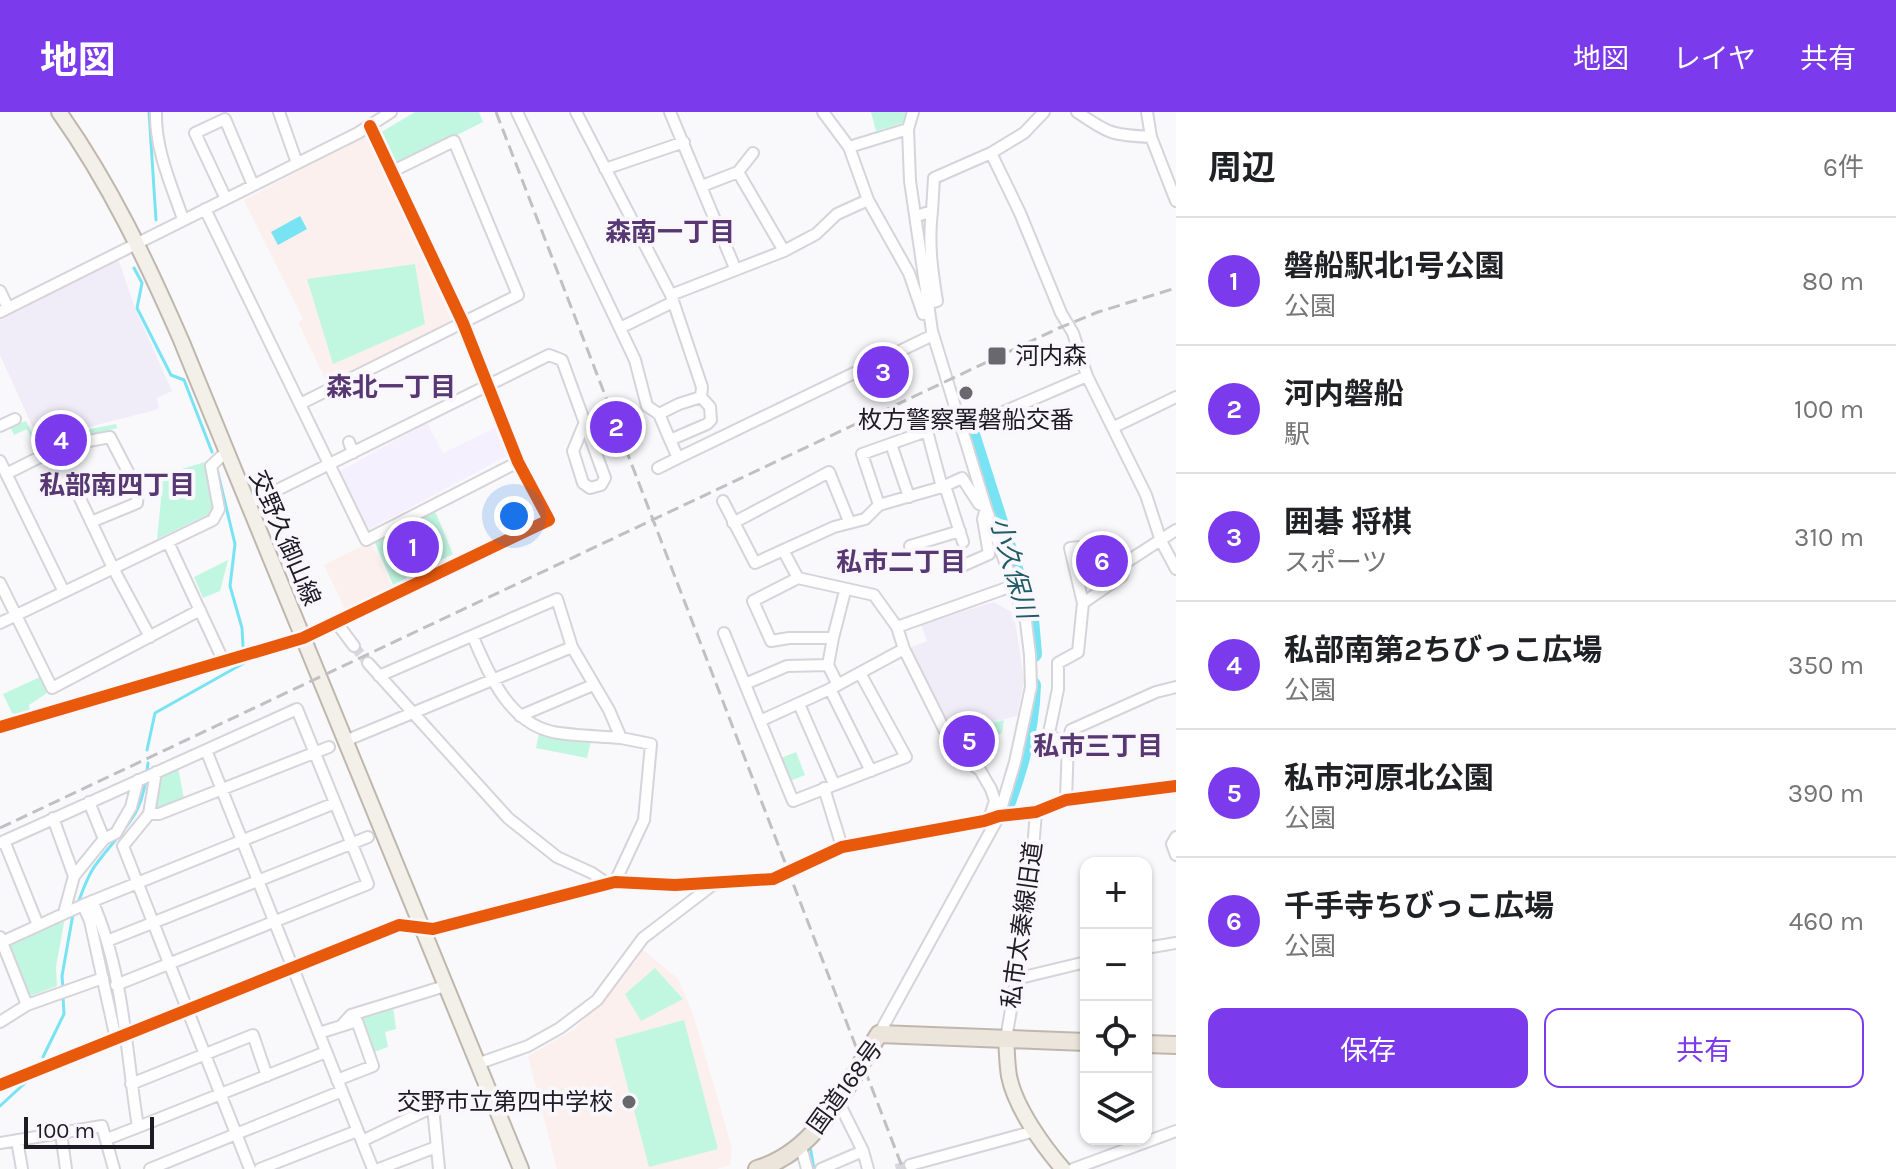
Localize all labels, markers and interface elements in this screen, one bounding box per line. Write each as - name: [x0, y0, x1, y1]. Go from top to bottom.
- text: 地図: [40, 38, 116, 83]
- text: 地図: [1573, 42, 1629, 75]
- text: レイヤ: [1673, 42, 1756, 75]
- text: 共有: [1800, 42, 1856, 75]
- text: 周辺: [1208, 148, 1276, 188]
- text: 6件: [1823, 152, 1864, 183]
- district label: 森南一丁目: [605, 217, 735, 248]
- text: 磐船駅北1号公園: [1284, 248, 1505, 284]
- text: 1: [1229, 266, 1239, 297]
- text: 80 m: [1802, 266, 1864, 297]
- text: 公園: [1284, 291, 1336, 322]
- pin: 3: [857, 342, 909, 402]
- place label: 河内森: [1015, 342, 1087, 370]
- marker: 河内森: [986, 345, 1008, 367]
- district label: 森北一丁目: [326, 372, 456, 403]
- text: 河内磐船: [1284, 376, 1404, 412]
- marker: 枚方警察署磐船交番: [957, 384, 975, 402]
- text: 2: [1226, 394, 1242, 425]
- text: 100 m: [1794, 394, 1864, 425]
- pin: 2: [590, 397, 642, 457]
- place label: 枚方警察署磐船交番: [858, 406, 1074, 434]
- pin: 4: [35, 410, 87, 470]
- text: 駅: [1284, 419, 1310, 450]
- street label: 交野久御山線: [244, 466, 326, 610]
- district label: 私部南四丁目: [39, 470, 195, 501]
- your location: [494, 496, 534, 536]
- text: 囲碁 将棋: [1284, 504, 1412, 540]
- water label: 小久保川: [984, 514, 1043, 625]
- pin: 1: [387, 517, 439, 577]
- text: 3: [1226, 522, 1242, 553]
- text: 310 m: [1794, 522, 1864, 553]
- pin: 6: [1076, 531, 1128, 591]
- district label: 私市二丁目: [836, 547, 966, 578]
- text: スポーツ: [1284, 547, 1387, 578]
- text: 私部南第2ちびっこ広場: [1284, 632, 1602, 668]
- text: 4: [1226, 650, 1242, 681]
- text: 350 m: [1788, 650, 1864, 681]
- text: 公園: [1284, 675, 1336, 706]
- pin: 5: [943, 711, 995, 771]
- district label: 私市三丁目: [1033, 731, 1163, 762]
- text: 私市河原北公園: [1284, 760, 1494, 796]
- text: 5: [1226, 778, 1242, 809]
- text: 390 m: [1788, 778, 1864, 809]
- text: 公園: [1284, 803, 1336, 834]
- street label: 私市太秦線旧道: [996, 840, 1048, 1010]
- map controls: [1080, 857, 1152, 1145]
- button: +: [1080, 857, 1152, 929]
- text: 千手寺ちびっこ広場: [1284, 888, 1554, 924]
- text: 6: [1226, 906, 1242, 937]
- text: 460 m: [1789, 906, 1864, 937]
- button: −: [1080, 929, 1152, 1001]
- text: 公園: [1284, 931, 1336, 962]
- button: locate: [1080, 1001, 1152, 1073]
- button: 保存: [1208, 1008, 1528, 1088]
- button: 共有: [1544, 1008, 1864, 1088]
- street label: 国道168号: [802, 1035, 888, 1139]
- button: layers: [1080, 1073, 1152, 1145]
- place label: 交野市立第四中学校: [397, 1088, 613, 1116]
- marker: 交野市立第四中学校: [620, 1093, 638, 1111]
- scale bar: [24, 1113, 154, 1149]
- text: 100 m: [36, 1118, 95, 1144]

